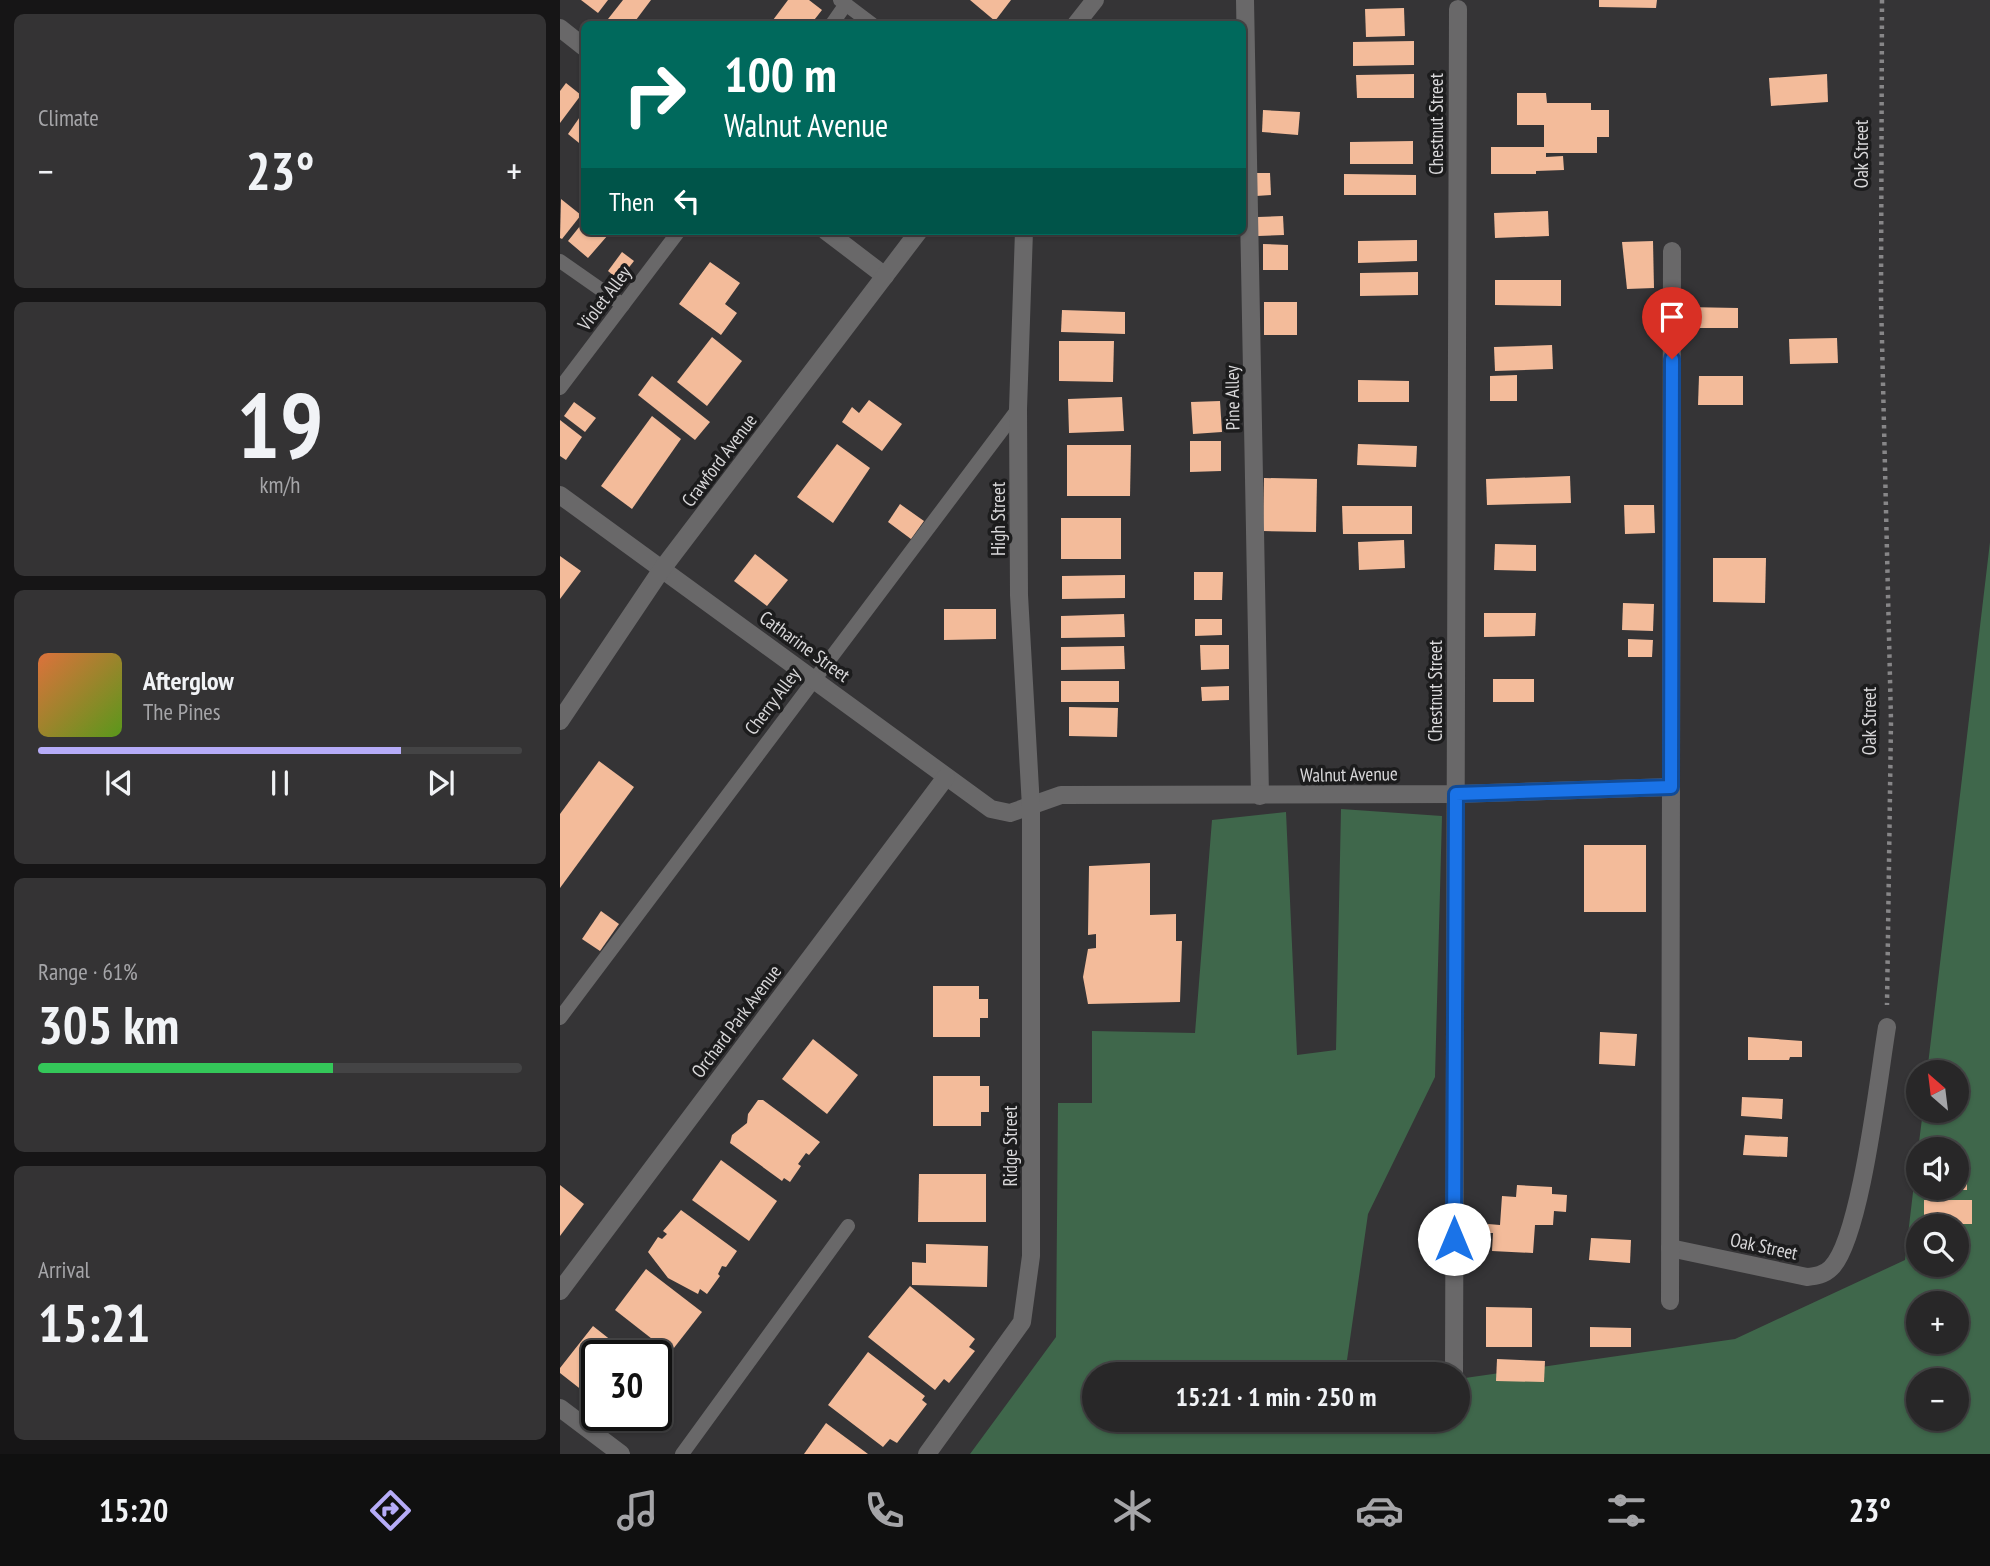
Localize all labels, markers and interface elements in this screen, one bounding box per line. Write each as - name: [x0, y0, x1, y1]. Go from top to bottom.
- text: 100 m: [724, 42, 837, 106]
- icon: right: [609, 49, 700, 140]
- street label: Chestnut Street: [1424, 72, 1448, 175]
- text: Climate: [38, 103, 99, 132]
- text: Walnut Avenue: [724, 104, 888, 146]
- street label: Oak Street: [1849, 119, 1873, 188]
- text: 23°: [246, 137, 314, 204]
- text: −: [38, 146, 54, 195]
- text: +: [506, 146, 522, 195]
- icon: left: [668, 182, 706, 220]
- text: Then: [609, 185, 654, 218]
- street label: Violet Alley: [571, 260, 637, 336]
- pin: [1642, 287, 1702, 359]
- icon: arrive: [1653, 298, 1691, 336]
- street label: Pine Alley: [1219, 364, 1245, 431]
- text: 19: [237, 365, 324, 483]
- street label: Crawford Avenue: [676, 409, 762, 511]
- text: km/h: [260, 470, 300, 499]
- street label: High Street: [986, 481, 1010, 556]
- street label: Catharine Street: [755, 605, 856, 687]
- street label: Chestnut Street: [1423, 639, 1447, 742]
- street label: Cherry Alley: [739, 662, 806, 739]
- text: Afterglow: [143, 664, 234, 697]
- street label: Oak Street: [1857, 686, 1881, 755]
- text: The Pines: [143, 697, 221, 726]
- street label: Walnut Avenue: [1300, 761, 1398, 787]
- icon: previous: [100, 764, 138, 802]
- icon: pause: [261, 764, 299, 802]
- icon: next: [422, 764, 460, 802]
- text: Range · 61%: [38, 957, 138, 986]
- street label: Orchard Park Avenue: [686, 960, 786, 1082]
- text: 305 km: [38, 991, 179, 1058]
- north arrow: [1906, 1060, 1969, 1124]
- map controls: [1906, 1060, 1969, 1431]
- street label: Ridge Street: [998, 1105, 1022, 1186]
- button: sound: [1906, 1137, 1969, 1200]
- position arrow: [1417, 1202, 1491, 1276]
- button: search: [1906, 1214, 1969, 1277]
- street label: Oak Street: [1728, 1227, 1801, 1265]
- text: Arrival: [38, 1255, 90, 1284]
- text: 15:21: [38, 1289, 150, 1356]
- button: +: [1906, 1291, 1969, 1354]
- speed limit sign: 30: [581, 1340, 672, 1431]
- button: −: [1906, 1368, 1969, 1431]
- text: 15:21 · 1 min · 250 m: [1176, 1380, 1376, 1413]
- icon: directions: [366, 1486, 415, 1535]
- icon: music: [613, 1486, 662, 1535]
- icon: phone: [860, 1486, 909, 1535]
- icon: climate: [1108, 1486, 1157, 1535]
- icon: car: [1355, 1486, 1404, 1535]
- icon: filters: [1602, 1486, 1651, 1535]
- text: 15:20: [99, 1489, 168, 1531]
- text: 23°: [1849, 1489, 1891, 1531]

